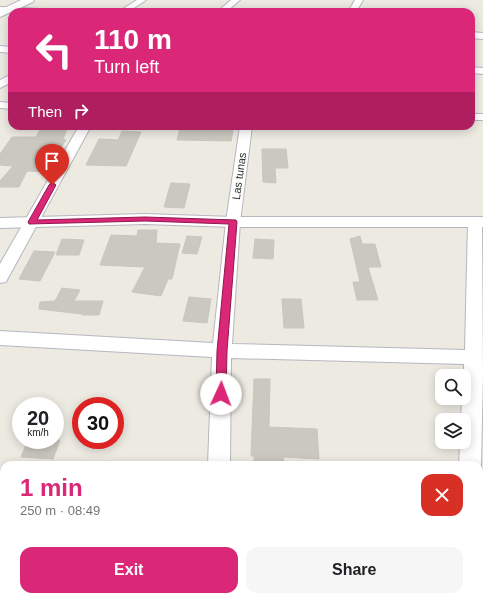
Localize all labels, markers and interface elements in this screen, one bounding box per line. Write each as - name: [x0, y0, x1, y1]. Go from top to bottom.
- icon: left: [28, 24, 80, 76]
- text: 110 m: [94, 24, 172, 55]
- text: Turn left: [94, 57, 159, 77]
- icon: right: [70, 100, 92, 122]
- text: Then: [28, 103, 62, 120]
- pin: [35, 144, 69, 185]
- icon: arrive: [41, 150, 63, 172]
- street label: Las tunas: [230, 151, 248, 200]
- map controls: [435, 369, 471, 449]
- button: search: [435, 369, 471, 405]
- position arrow: [200, 373, 242, 415]
- speed limit sign: 30: [72, 397, 124, 449]
- text: 20: [27, 407, 49, 429]
- button: layers: [435, 413, 471, 449]
- text: km/h: [27, 427, 49, 438]
- text: 1 min: [20, 474, 83, 501]
- button: close: [421, 474, 463, 516]
- text: 250 m · 08:49: [20, 503, 100, 518]
- button: Exit: [20, 547, 238, 593]
- button: Share: [246, 547, 463, 593]

